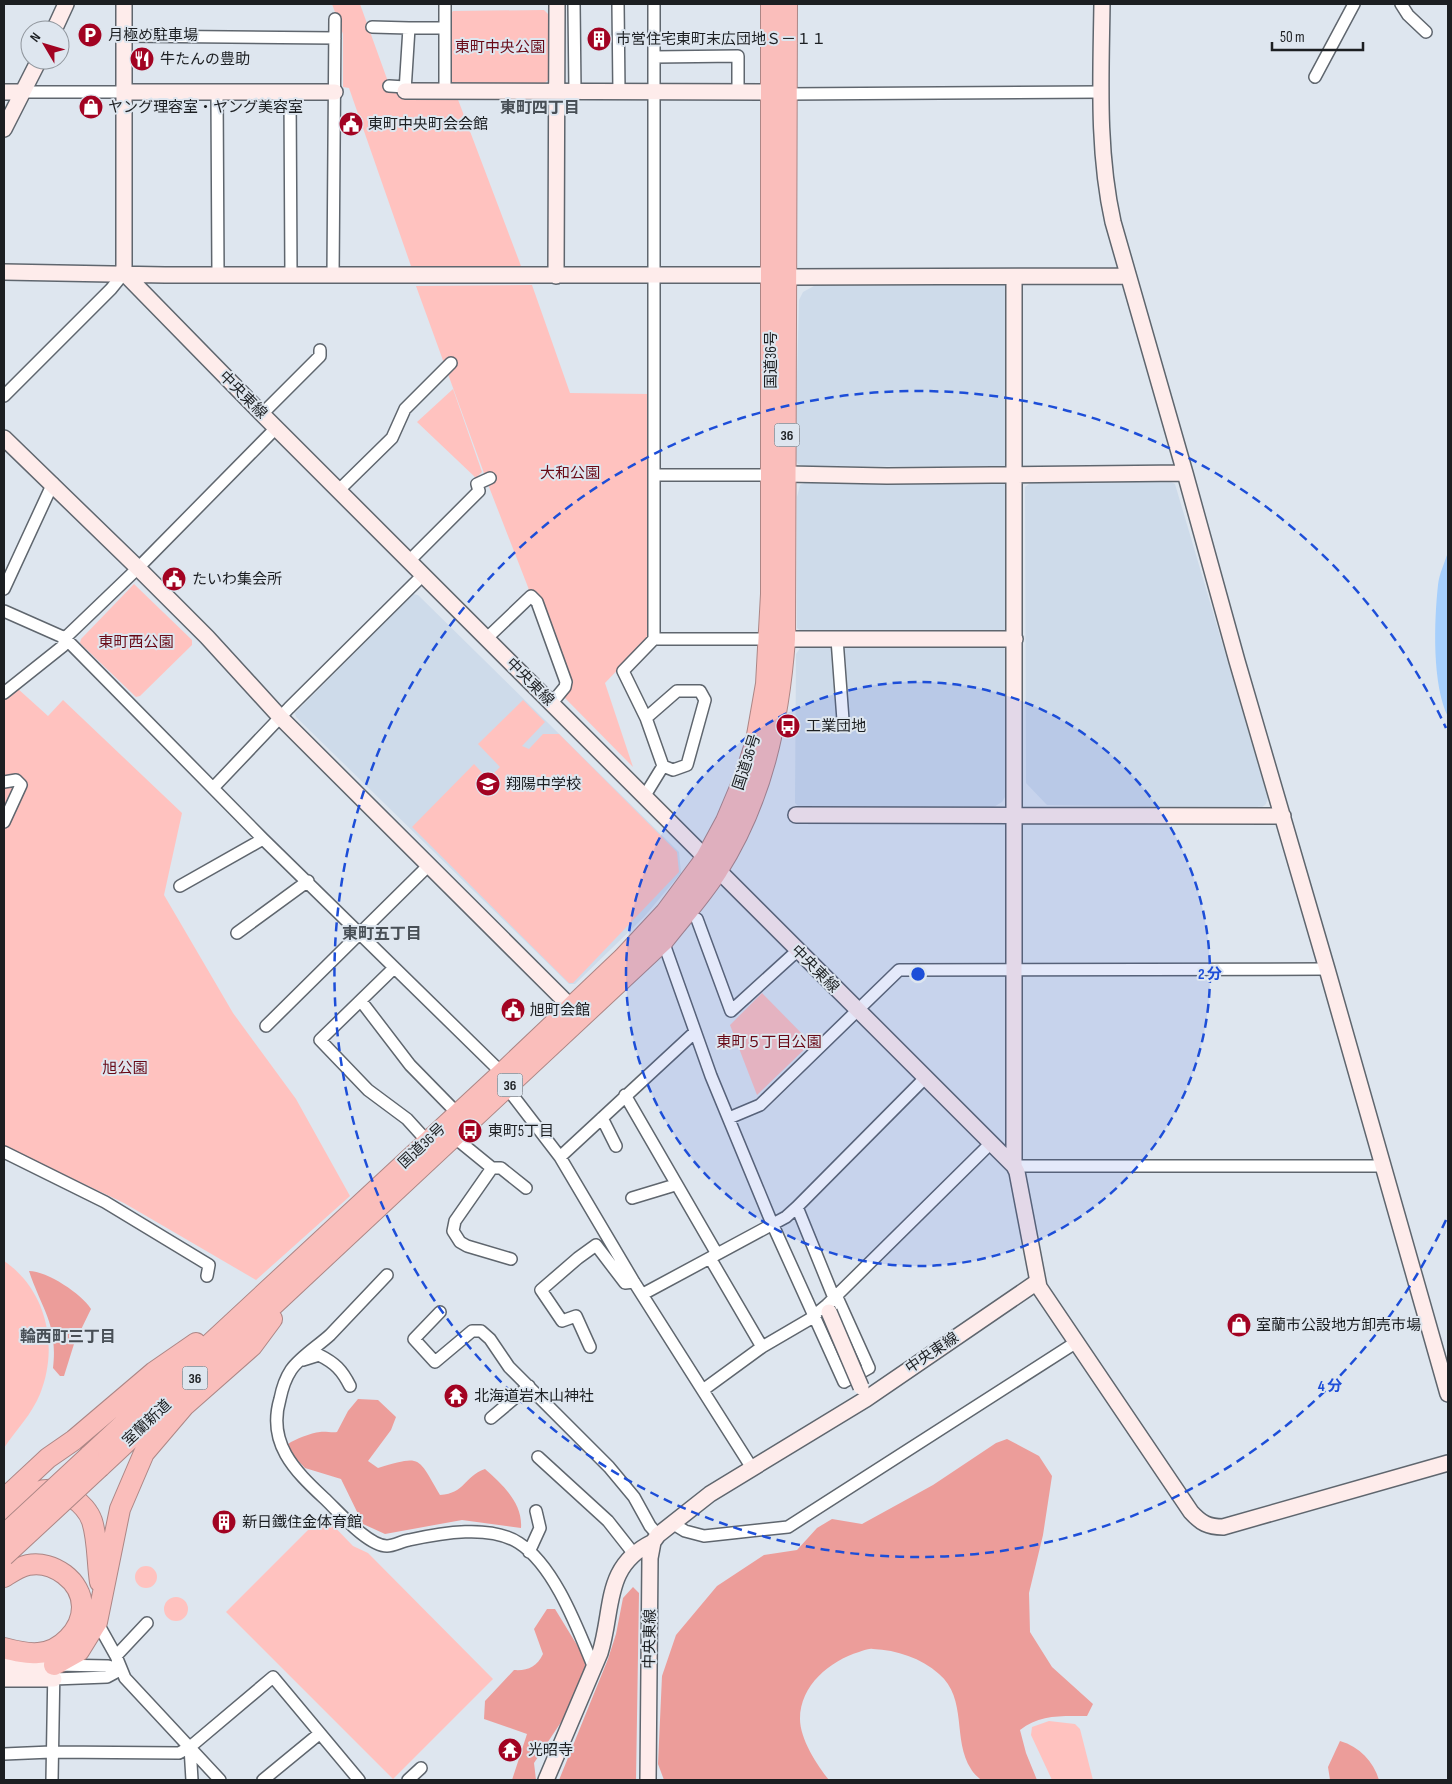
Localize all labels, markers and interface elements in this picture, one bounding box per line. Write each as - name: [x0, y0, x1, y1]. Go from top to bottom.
- north arrow: [20, 20, 70, 70]
- scale bar: [1272, 20, 1363, 52]
- parking icon: 月極め駐車場: [77, 22, 103, 48]
- place label: 月極め駐車場: [108, 26, 198, 45]
- building icon: 市営住宅東町末広団地Ｓ－１１: [586, 26, 612, 52]
- text: 50 m: [1280, 28, 1305, 47]
- text: N: [26, 29, 44, 45]
- place label: 市営住宅東町末広団地Ｓ－１１: [616, 30, 826, 49]
- park label: 東町中央公園: [455, 38, 545, 57]
- restaurant icon: 牛たんの豊助: [129, 46, 155, 72]
- place label: 牛たんの豊助: [160, 50, 250, 69]
- shop icon: ヤング理容室・ヤング美容室: [78, 94, 104, 120]
- place label: ヤング理容室・ヤング美容室: [108, 98, 303, 117]
- district label: 東町四丁目: [500, 99, 580, 118]
- public building icon: 東町中央町会会館: [338, 111, 364, 137]
- place label: 東町中央町会会館: [368, 115, 488, 134]
- street label: 国道36号: [762, 331, 781, 389]
- street label: 中央東線: [215, 367, 271, 423]
- road number: 36: [774, 424, 800, 446]
- park label: 大和公園: [540, 464, 600, 483]
- public building icon: たいわ集会所: [161, 566, 187, 592]
- place label: たいわ集会所: [192, 570, 282, 589]
- park label: 東町西公園: [98, 633, 174, 652]
- street label: 中央東線: [502, 654, 558, 710]
- bus stop icon: 工業団地: [775, 713, 801, 739]
- place label: 工業団地: [806, 717, 866, 736]
- street label: 国道36号: [729, 732, 765, 792]
- school or university icon: 翔陽中学校: [475, 771, 501, 797]
- place label: 翔陽中学校: [506, 775, 581, 794]
- district label: 東町五丁目: [342, 925, 422, 944]
- street label: 中央東線: [787, 941, 843, 997]
- centre of rings: [909, 965, 927, 983]
- text: 2 分: [1198, 965, 1222, 984]
- public building icon: 旭町会館: [500, 997, 526, 1023]
- place label: 旭町会館: [530, 1001, 590, 1020]
- park label: 東町５丁目公園: [716, 1033, 822, 1052]
- park label: 旭公園: [102, 1059, 148, 1078]
- road number: 36: [498, 1074, 522, 1096]
- bus stop icon: 東町5丁目: [457, 1118, 483, 1144]
- street label: 国道36号: [394, 1119, 450, 1173]
- place label: 東町5丁目: [488, 1122, 554, 1141]
- shop icon: 室蘭市公設地方卸売市場: [1226, 1312, 1252, 1338]
- place label: 室蘭市公設地方卸売市場: [1256, 1316, 1421, 1335]
- district label: 輪西町三丁目: [20, 1327, 116, 1347]
- street label: 中央東線: [902, 1328, 962, 1378]
- road number: 36: [182, 1366, 208, 1390]
- text: 4 分: [1318, 1377, 1342, 1396]
- temple icon: 北海道岩木山神社: [443, 1383, 469, 1409]
- place label: 北海道岩木山神社: [474, 1387, 594, 1406]
- street label: 室蘭新道: [119, 1396, 175, 1450]
- building icon: 新日鐵住金体育館: [211, 1509, 237, 1535]
- place label: 新日鐵住金体育館: [242, 1513, 362, 1532]
- street label: 中央東線: [640, 1609, 660, 1669]
- temple icon: 光昭寺: [497, 1737, 523, 1763]
- place label: 光昭寺: [528, 1741, 573, 1760]

